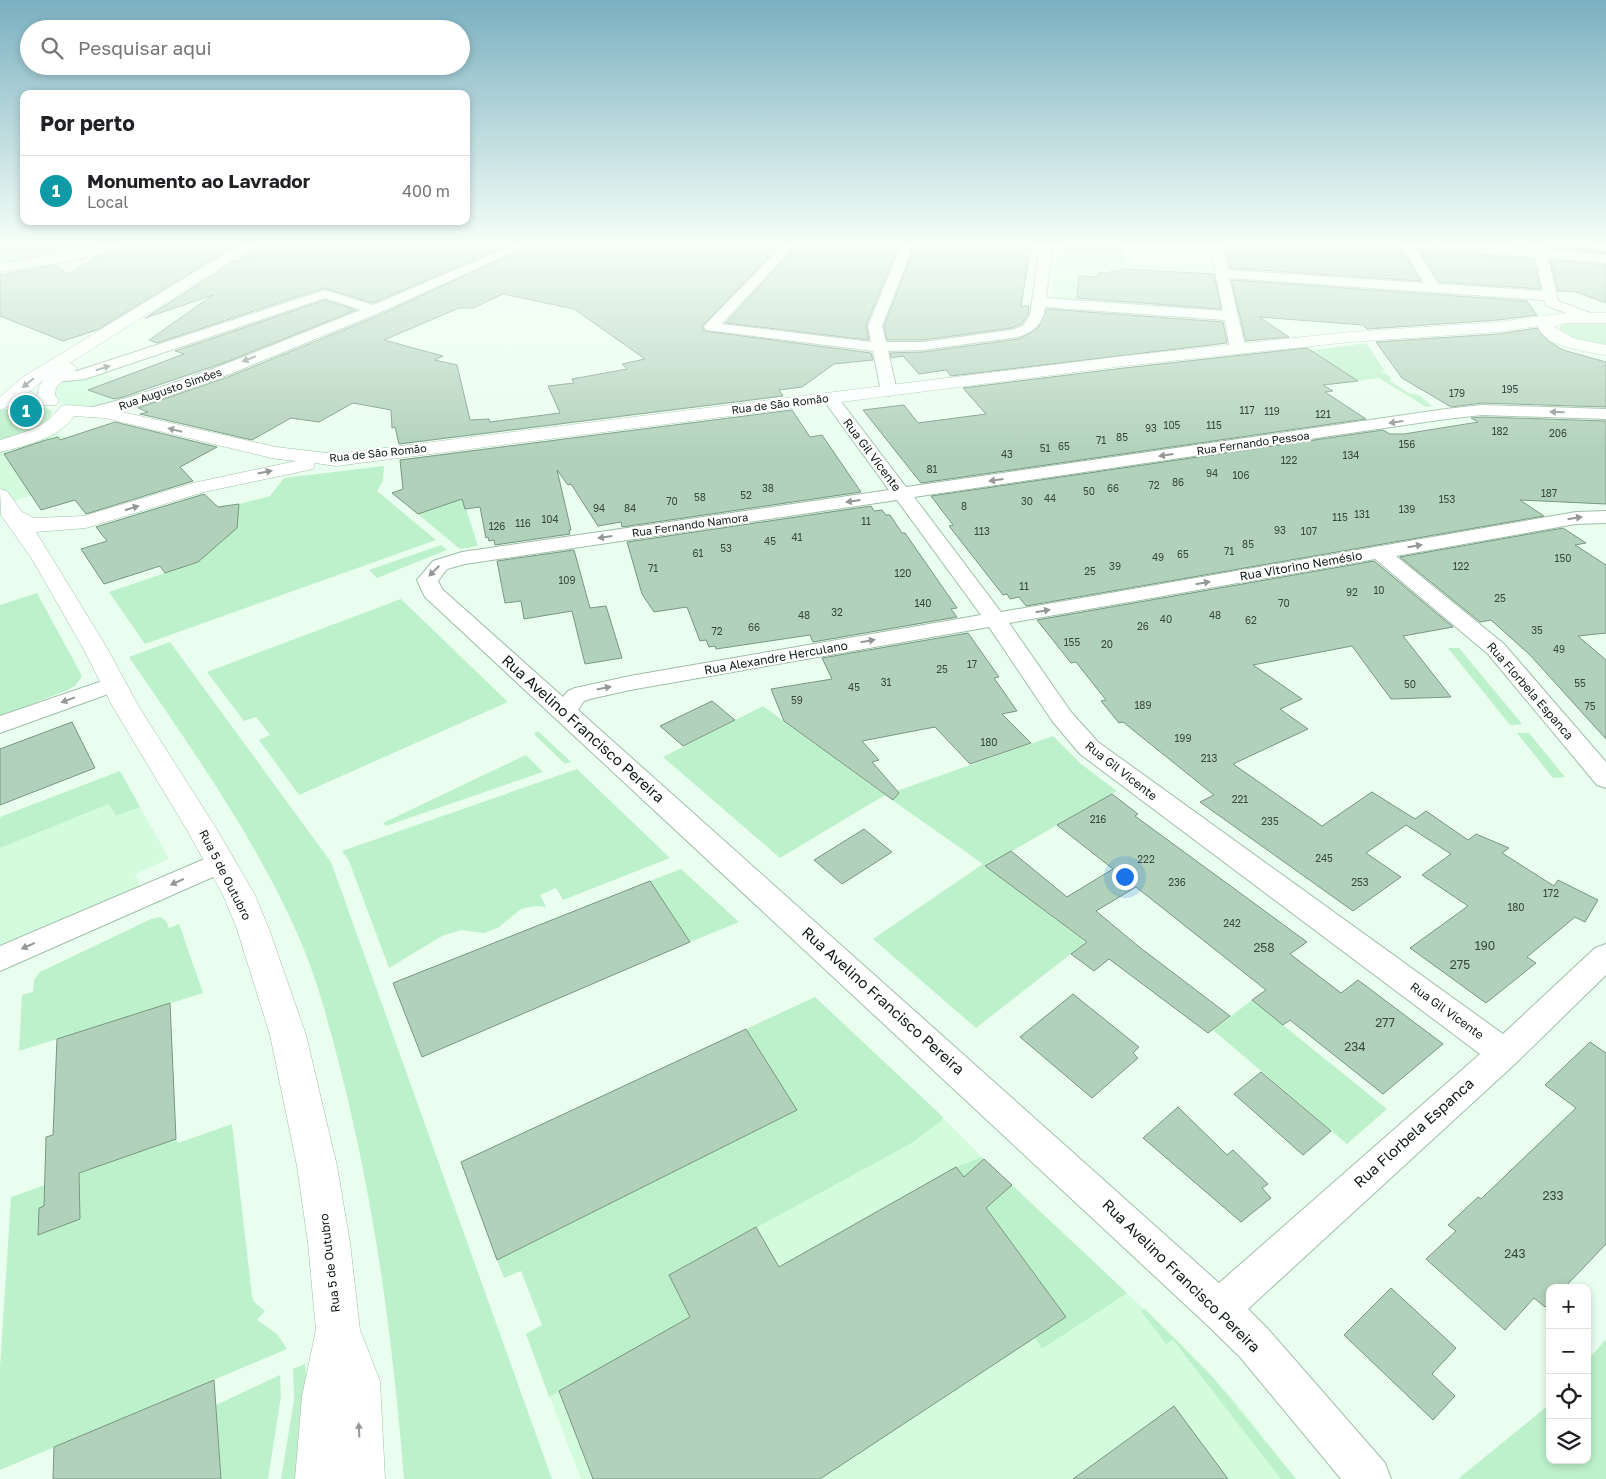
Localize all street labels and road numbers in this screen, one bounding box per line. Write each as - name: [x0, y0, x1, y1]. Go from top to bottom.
- street label: Rua Augusto Simões: [117, 365, 223, 412]
- street label: Rua de São Romão: [731, 391, 830, 416]
- street label: Rua Gil Vicente: [840, 415, 905, 494]
- street label: Rua Fernando Pessoa: [1196, 428, 1310, 457]
- street label: Rua de São Romão: [329, 441, 428, 464]
- street label: Rua Fernando Namora: [631, 510, 749, 539]
- street label: Rua Vitorino Nemésio: [1238, 547, 1363, 584]
- street label: Rua Alexandre Herculano: [703, 637, 849, 678]
- street label: Rua Florbela Espanca: [1484, 639, 1577, 742]
- street label: Rua Avelino Francisco Pereira: [499, 651, 669, 806]
- street label: Rua Gil Vicente: [1082, 738, 1160, 803]
- street label: Rua 5 de Outubro: [196, 827, 255, 923]
- street label: Rua Avelino Francisco Pereira: [799, 923, 969, 1078]
- street label: Rua Gil Vicente: [1408, 979, 1487, 1042]
- street label: Rua Florbela Espanca: [1350, 1074, 1477, 1191]
- street label: Rua Avelino Francisco Pereira: [1099, 1195, 1264, 1355]
- street label: Rua 5 de Outubro: [316, 1213, 343, 1313]

